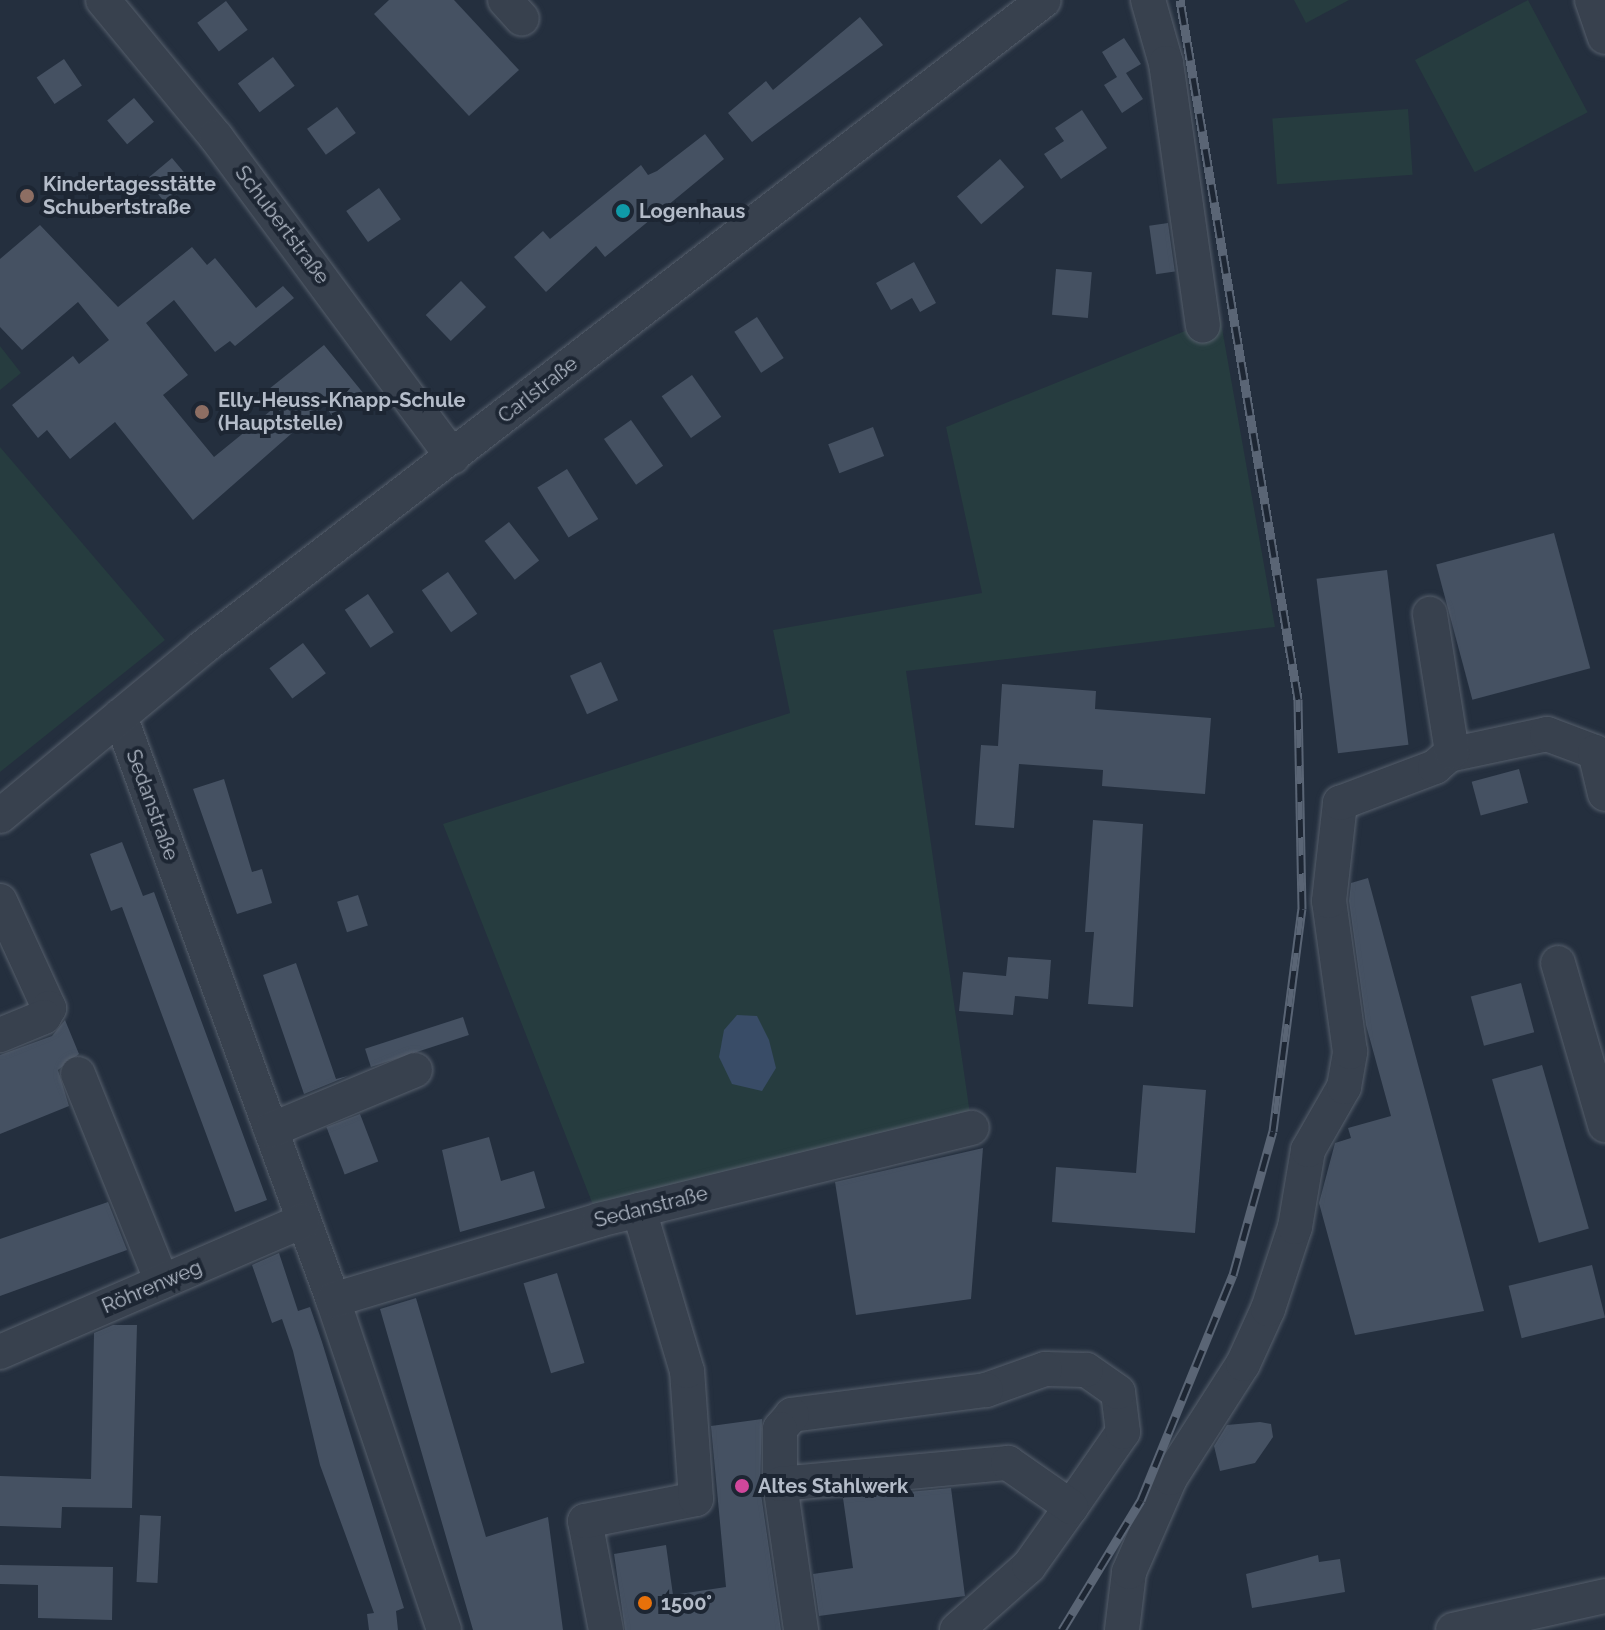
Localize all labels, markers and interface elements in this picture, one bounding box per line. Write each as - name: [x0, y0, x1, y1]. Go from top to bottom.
- street label: Schubertstraße: [230, 161, 334, 289]
- place label: Kindertagesstätte Schubertstraße: [43, 172, 216, 219]
- marker: Kindertagesstätte Schubertstraße: [18, 187, 36, 205]
- place label: Logenhaus: [639, 199, 745, 223]
- marker: Logenhaus: [614, 202, 632, 220]
- street label: Carlstraße: [494, 352, 582, 428]
- place label: Elly-Heuss-Knapp-Schule (Hauptstelle): [218, 388, 466, 435]
- marker: Elly-Heuss-Knapp-Schule (Hauptstelle): [193, 403, 211, 421]
- street label: Sedanstraße: [121, 746, 183, 864]
- street label: Sedanstraße: [592, 1181, 710, 1233]
- street label: Röhrenweg: [98, 1255, 206, 1319]
- place label: Altes Stahlwerk: [758, 1474, 908, 1498]
- marker: Altes Stahlwerk: [733, 1477, 751, 1495]
- place label: 1500°: [661, 1591, 712, 1615]
- marker: 1500°: [636, 1594, 654, 1612]

